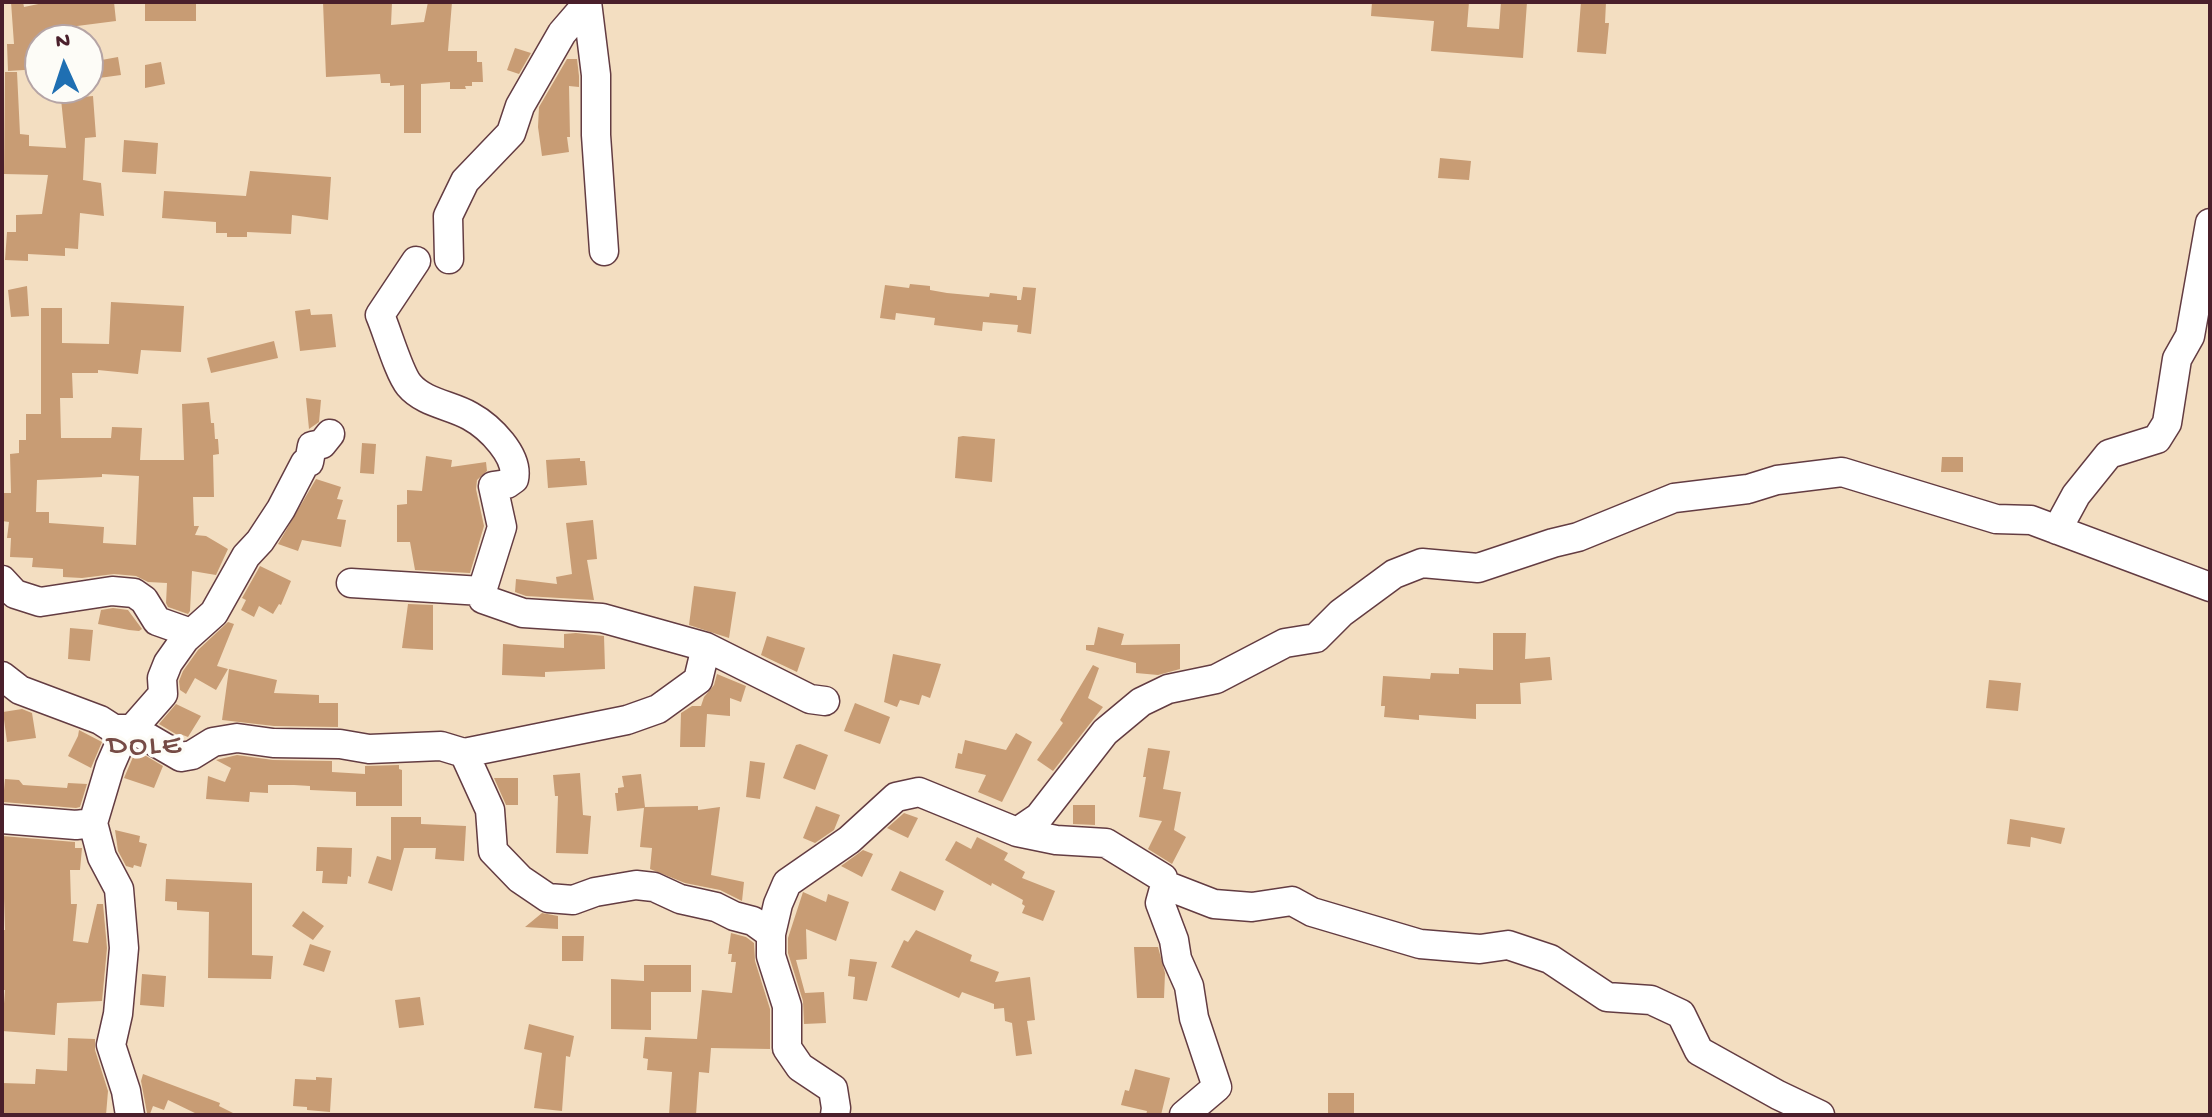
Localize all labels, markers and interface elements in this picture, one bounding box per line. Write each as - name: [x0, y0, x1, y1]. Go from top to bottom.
- north arrow: [24, 24, 104, 104]
- text: N: [55, 29, 71, 55]
- district label: DOLE: [107, 730, 183, 766]

